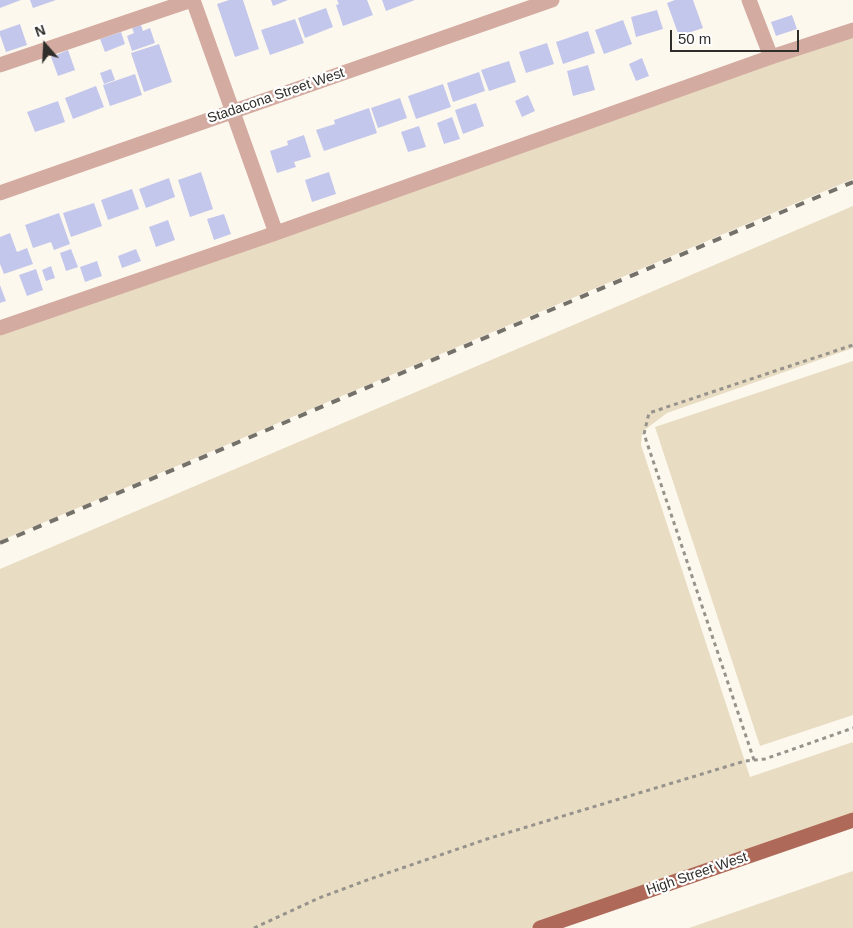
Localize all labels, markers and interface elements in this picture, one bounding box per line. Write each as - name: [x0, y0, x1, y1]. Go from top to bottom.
- north arrow: [20, 20, 70, 70]
- scale bar: [673, 20, 802, 52]
- text: N: [33, 22, 48, 40]
- text: 50 m: [678, 30, 711, 47]
- street label: Stadacona Street West: [205, 65, 347, 127]
- street label: High Street West: [644, 849, 750, 899]

